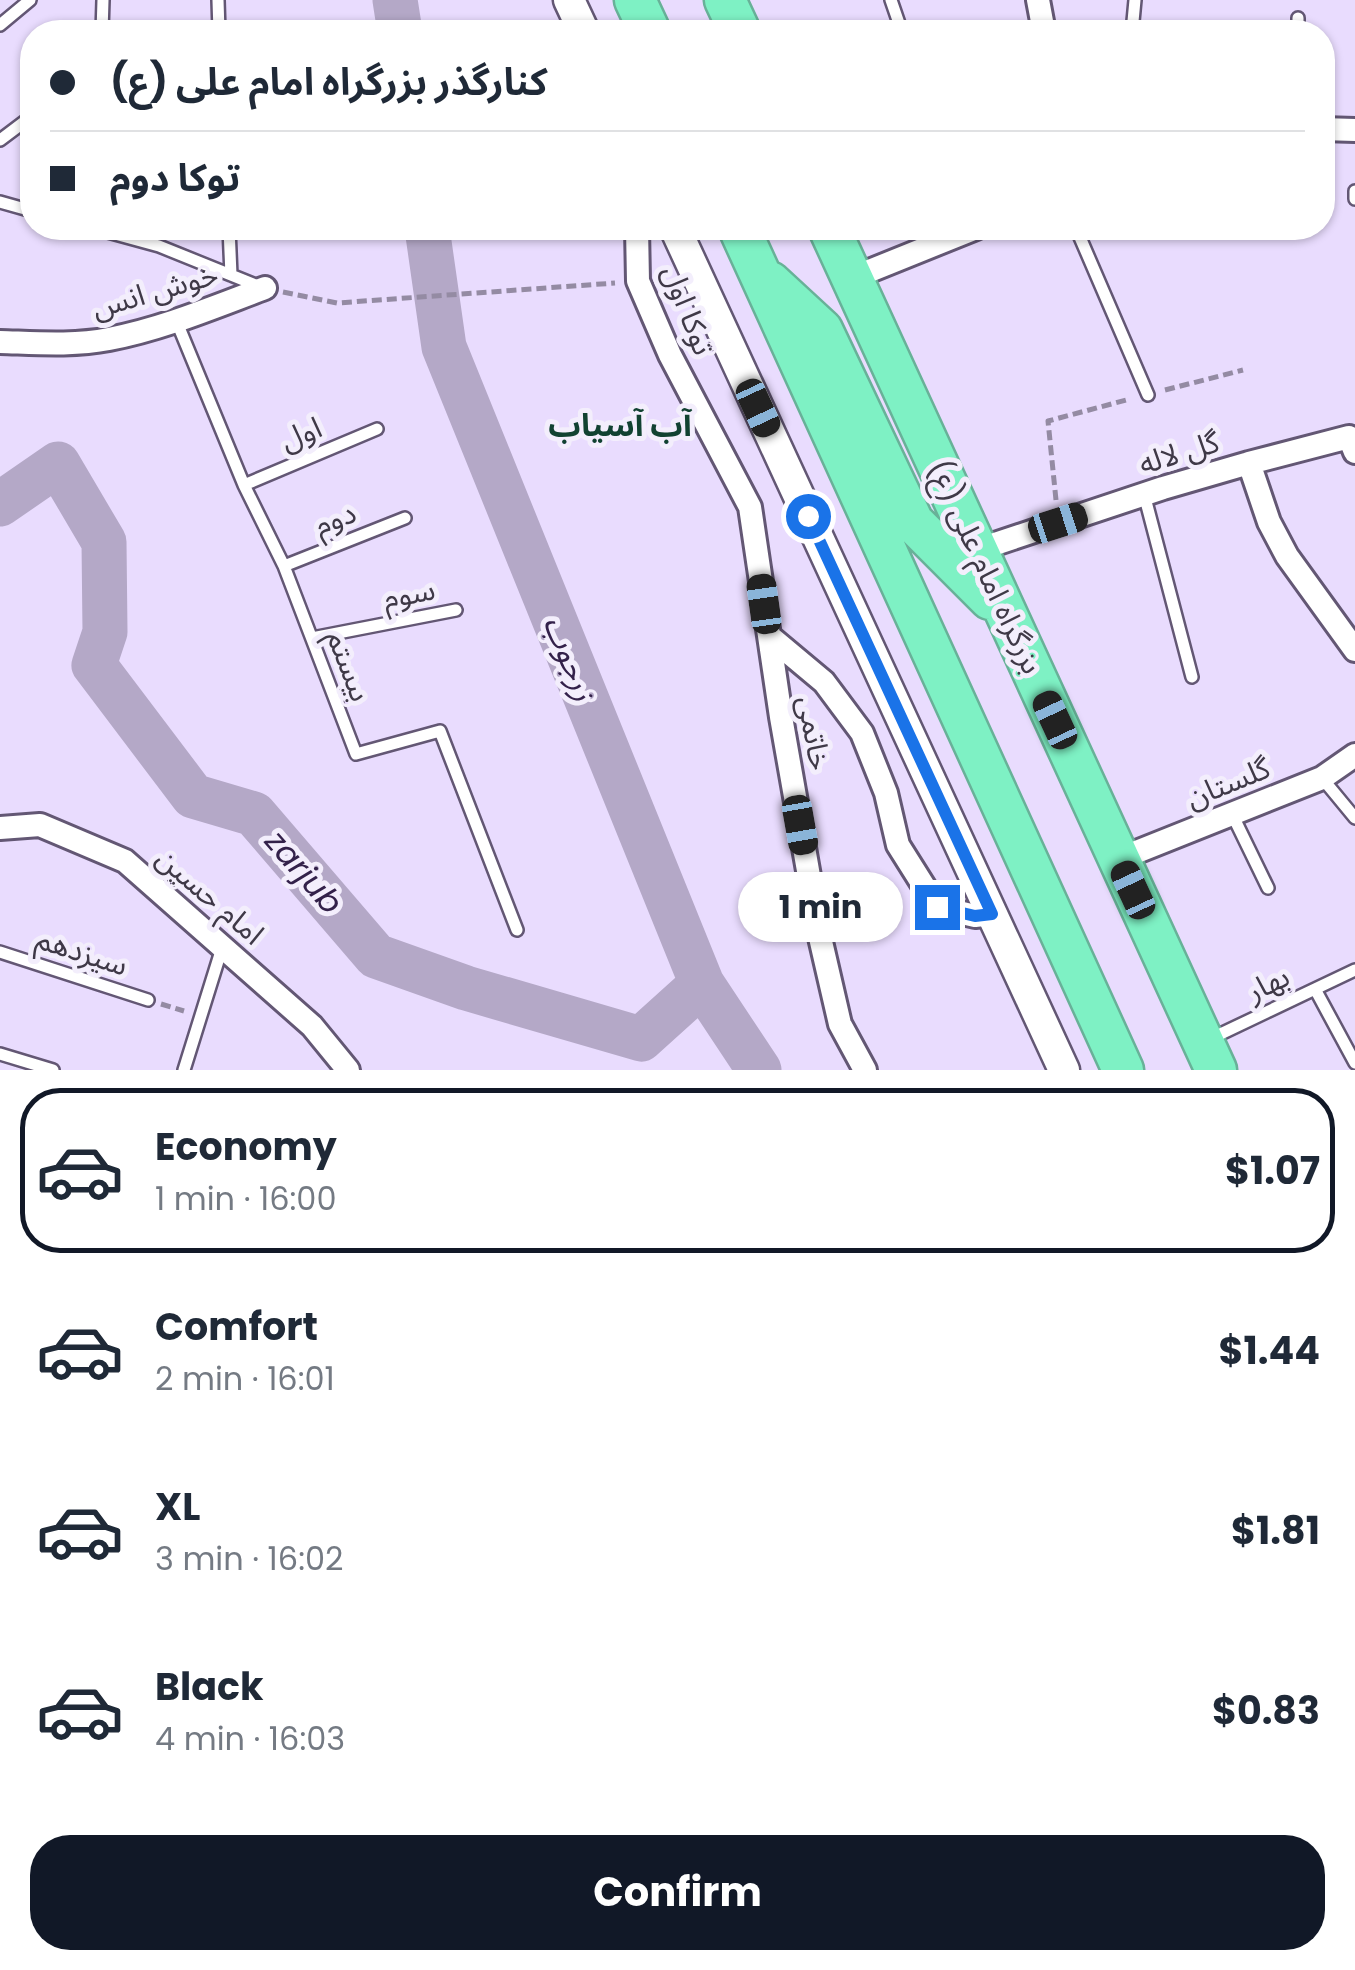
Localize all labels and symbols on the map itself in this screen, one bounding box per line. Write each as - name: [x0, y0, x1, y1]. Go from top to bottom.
- street label: خوش انس: [87, 252, 223, 329]
- street label: توکا اول: [652, 258, 725, 361]
- car: [732, 374, 784, 442]
- district label: آب آسیاب: [548, 402, 693, 447]
- street label: اول: [273, 406, 328, 461]
- street label: گل لاله: [1133, 420, 1225, 485]
- street label: بزرگراه امام علی (ع): [916, 453, 1054, 681]
- street label: دوم: [307, 491, 363, 547]
- route start: [786, 494, 831, 539]
- car: [1025, 499, 1091, 547]
- street label: سوم: [379, 567, 439, 621]
- car: [745, 572, 783, 636]
- water label: زرجوب: [533, 609, 608, 708]
- street label: بیستم: [314, 624, 383, 708]
- car: [1029, 686, 1081, 754]
- street label: خاتمی: [787, 692, 842, 773]
- street label: گلستان: [1179, 746, 1277, 819]
- car: [780, 793, 820, 857]
- water label: zarjub: [255, 819, 354, 923]
- street label: امام حسین: [146, 837, 274, 955]
- car: [1107, 856, 1159, 924]
- callout: 1 min: [737, 872, 902, 942]
- route end: [915, 885, 960, 930]
- street label: سیزدهم: [30, 917, 134, 988]
- street label: بهار: [1238, 955, 1297, 1013]

